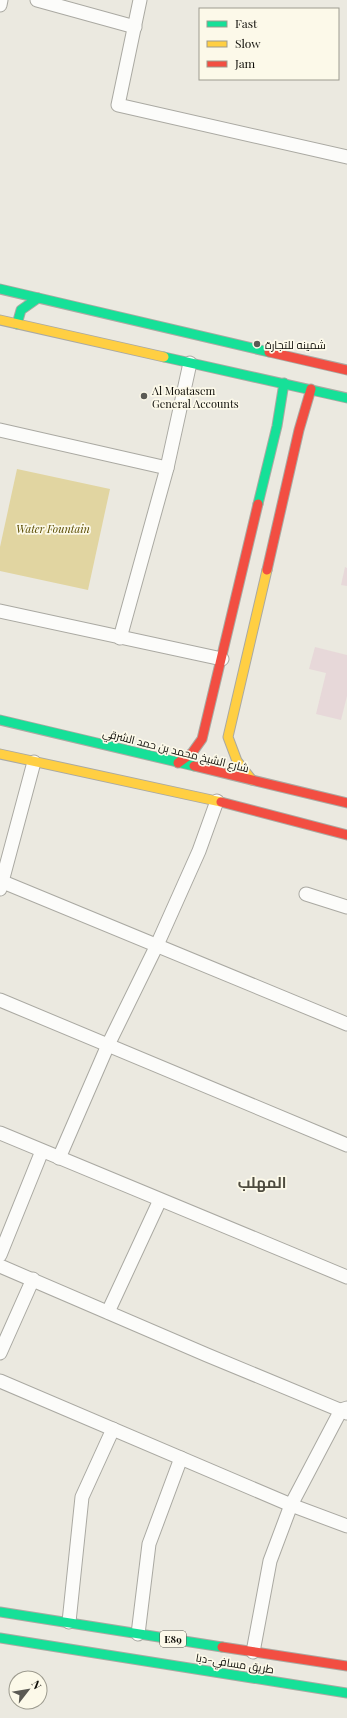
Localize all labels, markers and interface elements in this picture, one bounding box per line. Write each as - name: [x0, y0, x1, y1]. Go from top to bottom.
- legend: [199, 8, 339, 80]
- text: Fast: [235, 15, 258, 31]
- text: Slow: [235, 35, 261, 51]
- text: Jam: [234, 55, 256, 71]
- place label: شمينه للتجارة: [265, 337, 326, 352]
- marker: شمينه للتجارة: [252, 339, 262, 349]
- place label: Al Moatasem General Accounts: [151, 383, 239, 411]
- marker: Al Moatasem General Accounts: [139, 391, 149, 401]
- park label: Water Fountain: [16, 521, 90, 536]
- street label: شارع الشيخ محمد بن حمد الشرقي: [101, 725, 251, 777]
- district label: المهلب: [238, 1172, 286, 1192]
- road number: E89: [160, 1631, 186, 1647]
- street label: طريق مسافي-دبا: [195, 1649, 275, 1679]
- north arrow: [8, 1670, 48, 1710]
- text: N: [29, 1677, 46, 1692]

